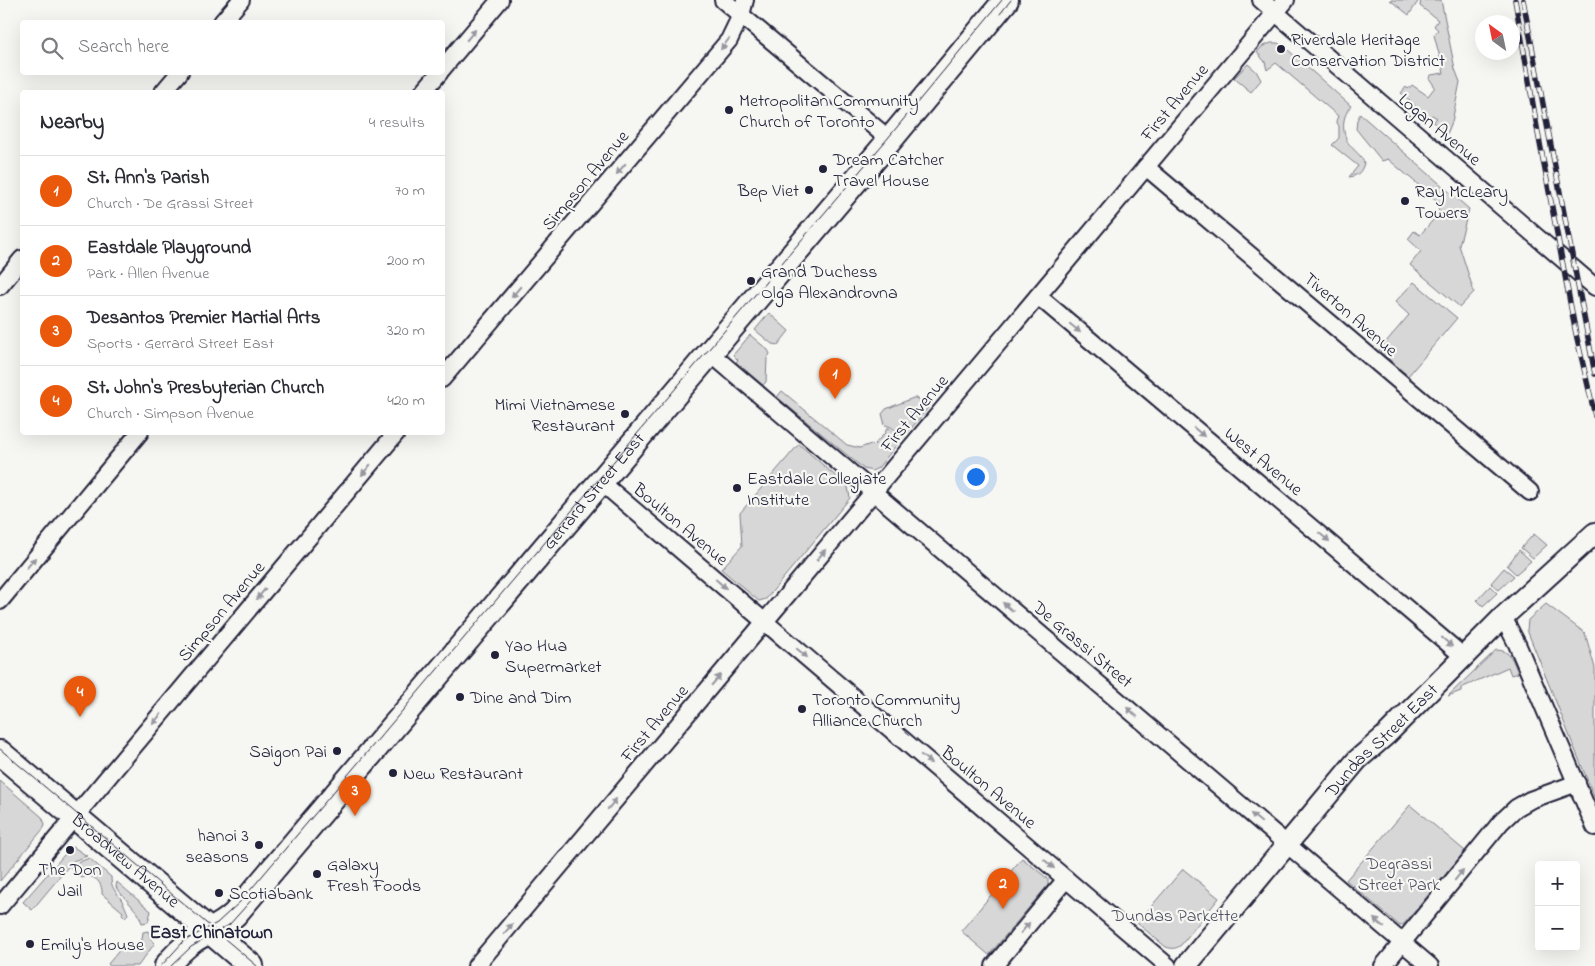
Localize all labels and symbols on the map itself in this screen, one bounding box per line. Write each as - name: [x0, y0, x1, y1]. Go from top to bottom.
- north arrow: [1475, 15, 1520, 60]
- one-way arrow: [466, 28, 477, 41]
- place label: Riverdale Heritage Conservation District: [1291, 28, 1445, 75]
- one-way arrow: [720, 37, 731, 50]
- marker: Riverdale Heritage Conservation District: [1275, 43, 1287, 55]
- street label: First Avenue: [1135, 58, 1216, 148]
- street label: Logan Avenue: [1391, 88, 1486, 174]
- place label: Metropolitan Community Church of Toronto: [739, 89, 919, 136]
- marker: Metropolitan Community Church of Toronto: [723, 104, 735, 116]
- street label: Simpson Avenue: [537, 125, 637, 237]
- place label: Dream Catcher Travel House: [832, 148, 944, 195]
- one-way arrow: [615, 162, 627, 174]
- marker: Dream Catcher Travel House: [817, 163, 829, 175]
- place label: Bep Viet: [737, 179, 799, 205]
- place label: Ray McLeary Towers: [1415, 180, 1508, 227]
- marker: Bep Viet: [803, 184, 815, 196]
- marker: Ray McLeary Towers: [1399, 195, 1411, 207]
- place label: Grand Duchess Olga Alexandrovna: [761, 260, 898, 308]
- street label: Tiverton Avenue: [1297, 267, 1403, 364]
- marker: Grand Duchess Olga Alexandrovna: [745, 275, 757, 287]
- one-way arrow: [510, 286, 522, 298]
- one-way arrow: [1068, 322, 1081, 333]
- pin: 1: [819, 358, 851, 399]
- street label: First Avenue: [875, 369, 956, 459]
- place label: Mimi Vietnamese Restaurant: [495, 393, 616, 440]
- marker: Mimi Vietnamese Restaurant: [619, 408, 631, 420]
- street label: West Avenue: [1218, 422, 1308, 504]
- one-way arrow: [1193, 427, 1206, 438]
- street label: Gerrard Street East: [538, 428, 652, 556]
- one-way arrow: [360, 463, 371, 476]
- your location: [963, 464, 989, 490]
- place label: Eastdale Collegiate Institute: [747, 467, 887, 514]
- street label: Boulton Avenue: [626, 477, 734, 574]
- marker: Eastdale Collegiate Institute: [731, 482, 743, 494]
- one-way arrow: [1317, 531, 1329, 543]
- one-way arrow: [815, 549, 826, 562]
- street label: Simpson Avenue: [173, 556, 273, 668]
- one-way arrow: [26, 557, 37, 570]
- one-way arrow: [715, 579, 728, 590]
- one-way arrow: [256, 588, 267, 601]
- street label: De Grassi Street: [1025, 595, 1137, 695]
- one-way arrow: [1003, 601, 1015, 613]
- place label: Yao Hua Supermarket: [505, 634, 602, 681]
- one-way arrow: [1441, 637, 1454, 648]
- one-way arrow: [795, 648, 808, 659]
- marker: Yao Hua Supermarket: [489, 649, 501, 661]
- one-way arrow: [711, 673, 722, 686]
- pin: 4: [64, 676, 96, 717]
- street label: Dundas Street East: [1319, 678, 1445, 805]
- street label: First Avenue: [615, 679, 696, 769]
- place label: Dine and Dim: [469, 686, 572, 712]
- place label: Toronto Community Alliance Church: [812, 688, 960, 735]
- marker: Dine and Dim: [454, 691, 466, 703]
- marker: Toronto Community Alliance Church: [796, 703, 808, 715]
- one-way arrow: [1126, 707, 1139, 718]
- one-way arrow: [152, 712, 163, 725]
- place label: Saigon Pai: [249, 740, 327, 767]
- street label: Boulton Avenue: [934, 740, 1042, 837]
- marker: Saigon Pai: [331, 745, 343, 757]
- one-way arrow: [919, 753, 931, 765]
- place label: New Restaurant: [403, 762, 523, 788]
- marker: New Restaurant: [387, 767, 399, 779]
- pin: 3: [339, 775, 371, 816]
- one-way arrow: [606, 798, 617, 810]
- street label: Broadview Avenue: [64, 807, 185, 916]
- one-way arrow: [1249, 812, 1262, 823]
- place label: hanoi 3 seasons: [185, 824, 249, 871]
- marker: hanoi 3 seasons: [253, 839, 265, 851]
- marker: The Don Jail: [64, 844, 76, 856]
- park label: Degrassi Street Park: [1358, 852, 1440, 899]
- place label: Galaxy Fresh Foods: [326, 853, 421, 900]
- place label: The Don Jail: [39, 858, 102, 905]
- one-way arrow: [1043, 859, 1056, 870]
- marker: Galaxy Fresh Foods: [311, 868, 323, 880]
- pin: 2: [987, 868, 1019, 909]
- one-way arrow: [1453, 868, 1464, 881]
- place label: Scotiabank: [229, 882, 313, 908]
- marker: Scotiabank: [213, 887, 225, 899]
- park label: Dundas Parkette: [1111, 904, 1239, 930]
- one-way arrow: [1374, 917, 1386, 929]
- district label: East Chinatown: [149, 920, 273, 947]
- one-way arrow: [502, 922, 513, 935]
- one-way arrow: [1020, 922, 1031, 935]
- place label: Emily's House: [40, 933, 145, 959]
- marker: Emily's House: [24, 938, 36, 950]

